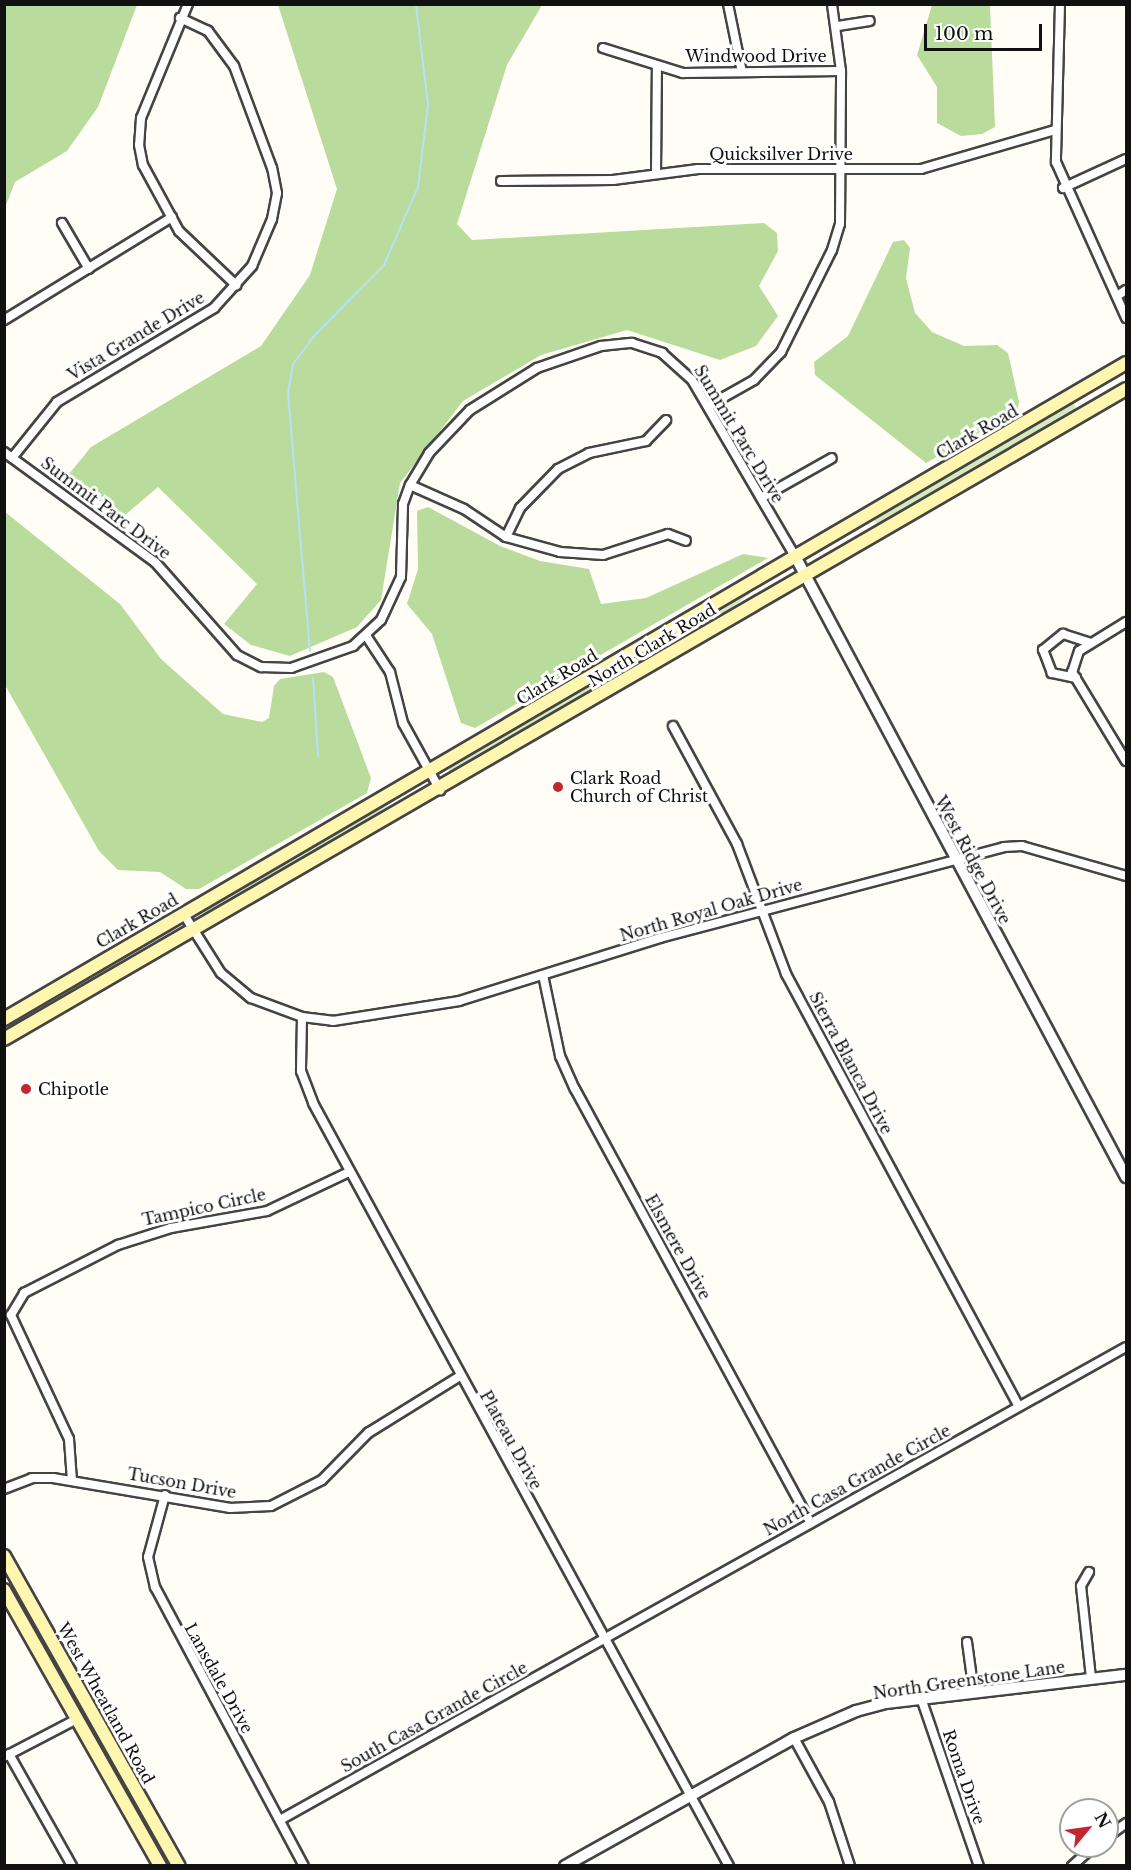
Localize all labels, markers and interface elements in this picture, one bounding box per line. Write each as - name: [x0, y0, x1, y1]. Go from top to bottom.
- scale bar: [927, 12, 1046, 50]
- text: 100 m: [935, 23, 993, 45]
- street label: Windwood Drive: [685, 46, 827, 66]
- street label: Quicksilver Drive: [709, 144, 853, 164]
- street label: Vista Grande Drive: [64, 288, 208, 384]
- street label: Summit Parc Drive: [690, 362, 788, 506]
- street label: Clark Road: [933, 401, 1021, 463]
- street label: Summit Parc Drive: [37, 453, 175, 563]
- street label: North Clark Road: [585, 599, 719, 691]
- street label: Clark Road: [513, 645, 601, 709]
- place label: Clark Road Church of Christ: [570, 768, 708, 806]
- marker: Clark Road Church of Christ: [551, 780, 565, 794]
- street label: West Ridge Drive: [931, 793, 1015, 927]
- street label: North Royal Oak Drive: [617, 875, 805, 945]
- street label: Clark Road: [93, 890, 181, 952]
- street label: Sierra Blanca Drive: [805, 988, 897, 1138]
- place label: Chipotle: [38, 1079, 109, 1099]
- marker: Chipotle: [19, 1082, 33, 1096]
- street label: Tampico Circle: [140, 1185, 268, 1229]
- street label: Elsmere Drive: [641, 1191, 715, 1303]
- street label: Plateau Drive: [476, 1387, 546, 1493]
- street label: North Casa Grande Circle: [760, 1421, 954, 1539]
- street label: Tucson Drive: [126, 1464, 238, 1502]
- street label: West Wheatland Road: [54, 1619, 158, 1787]
- street label: Lansdale Drive: [181, 1619, 257, 1737]
- street label: North Greenstone Lane: [872, 1657, 1066, 1703]
- street label: South Casa Grande Circle: [337, 1658, 531, 1776]
- street label: Roma Drive: [939, 1727, 989, 1827]
- north arrow: [1059, 1798, 1119, 1858]
- text: N: [1091, 1809, 1115, 1832]

